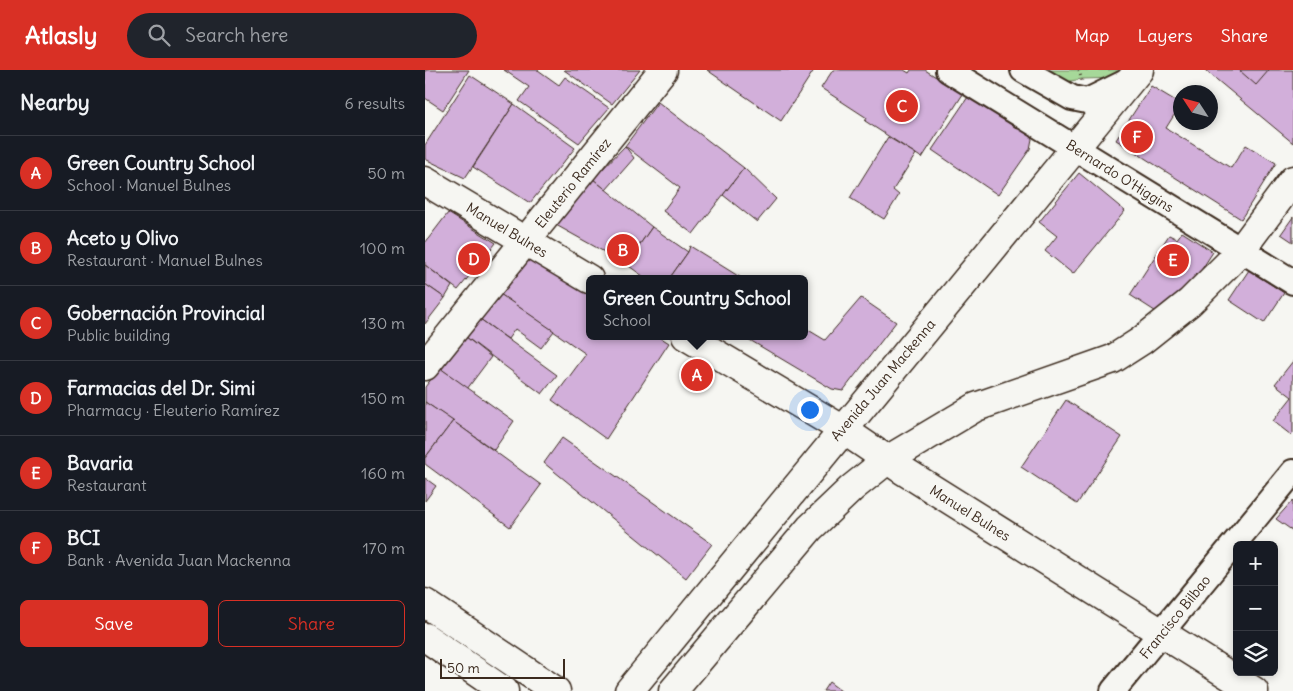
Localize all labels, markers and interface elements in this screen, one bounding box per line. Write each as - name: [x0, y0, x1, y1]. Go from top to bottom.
- search box: [127, 13, 477, 58]
- text: Atlasly: [25, 20, 97, 50]
- icon: search: [145, 21, 173, 49]
- text: Search here: [185, 23, 288, 47]
- text: Map: [1074, 24, 1109, 47]
- text: Layers: [1137, 24, 1193, 47]
- text: Share: [1221, 24, 1268, 47]
- north arrow: [1173, 85, 1218, 130]
- pin: C: [886, 87, 918, 125]
- text: Nearby: [20, 89, 90, 116]
- text: 6 results: [344, 93, 405, 113]
- pin: F: [1121, 118, 1153, 156]
- street label: Eleuterio Ramírez: [531, 134, 615, 232]
- street label: Bernardo O'Higgins: [1063, 136, 1177, 216]
- text: Green Country School: [67, 151, 255, 175]
- text: A: [31, 163, 41, 183]
- text: 50 m: [367, 163, 405, 183]
- text: School · Manuel Bulnes: [67, 175, 231, 195]
- street label: Manuel Bulnes: [463, 199, 551, 261]
- text: Aceto y Olivo: [67, 226, 179, 250]
- pin: B: [607, 231, 639, 269]
- text: B: [31, 238, 41, 258]
- text: 100 m: [360, 238, 405, 258]
- pin: D: [458, 240, 490, 278]
- pin: E: [1157, 241, 1189, 279]
- text: Restaurant · Manuel Bulnes: [67, 250, 263, 270]
- popup: [586, 275, 808, 340]
- text: Green Country School: [603, 286, 791, 310]
- text: Gobernación Provincial: [67, 301, 265, 325]
- text: School: [603, 310, 651, 330]
- text: C: [31, 313, 41, 333]
- text: 130 m: [361, 313, 405, 333]
- street label: Avenida Juan Mackenna: [827, 315, 939, 445]
- text: Public building: [67, 325, 170, 345]
- pin: A: [681, 356, 713, 394]
- text: Farmacias del Dr. Simi: [67, 376, 255, 400]
- text: D: [30, 388, 42, 408]
- text: 150 m: [361, 388, 405, 408]
- your location: [797, 397, 823, 423]
- text: Pharmacy · Eleuterio Ramírez: [67, 400, 280, 420]
- text: Bavaria: [67, 451, 133, 475]
- text: E: [31, 463, 41, 483]
- text: 160 m: [361, 463, 405, 483]
- text: Restaurant: [67, 475, 147, 495]
- street label: Manuel Bulnes: [926, 481, 1014, 545]
- text: BCI: [67, 526, 100, 550]
- text: F: [31, 538, 41, 558]
- text: 170 m: [362, 538, 405, 558]
- map controls: [1233, 541, 1278, 676]
- button: +: [1233, 541, 1278, 586]
- text: Bank · Avenida Juan Mackenna: [67, 550, 291, 570]
- street label: Francisco Bilbao: [1136, 571, 1214, 663]
- button: −: [1233, 586, 1278, 631]
- button: Save: [20, 600, 208, 647]
- button: Share: [218, 600, 405, 647]
- button: layers: [1233, 631, 1278, 676]
- scale bar: [440, 656, 565, 679]
- text: 50 m: [447, 659, 480, 677]

